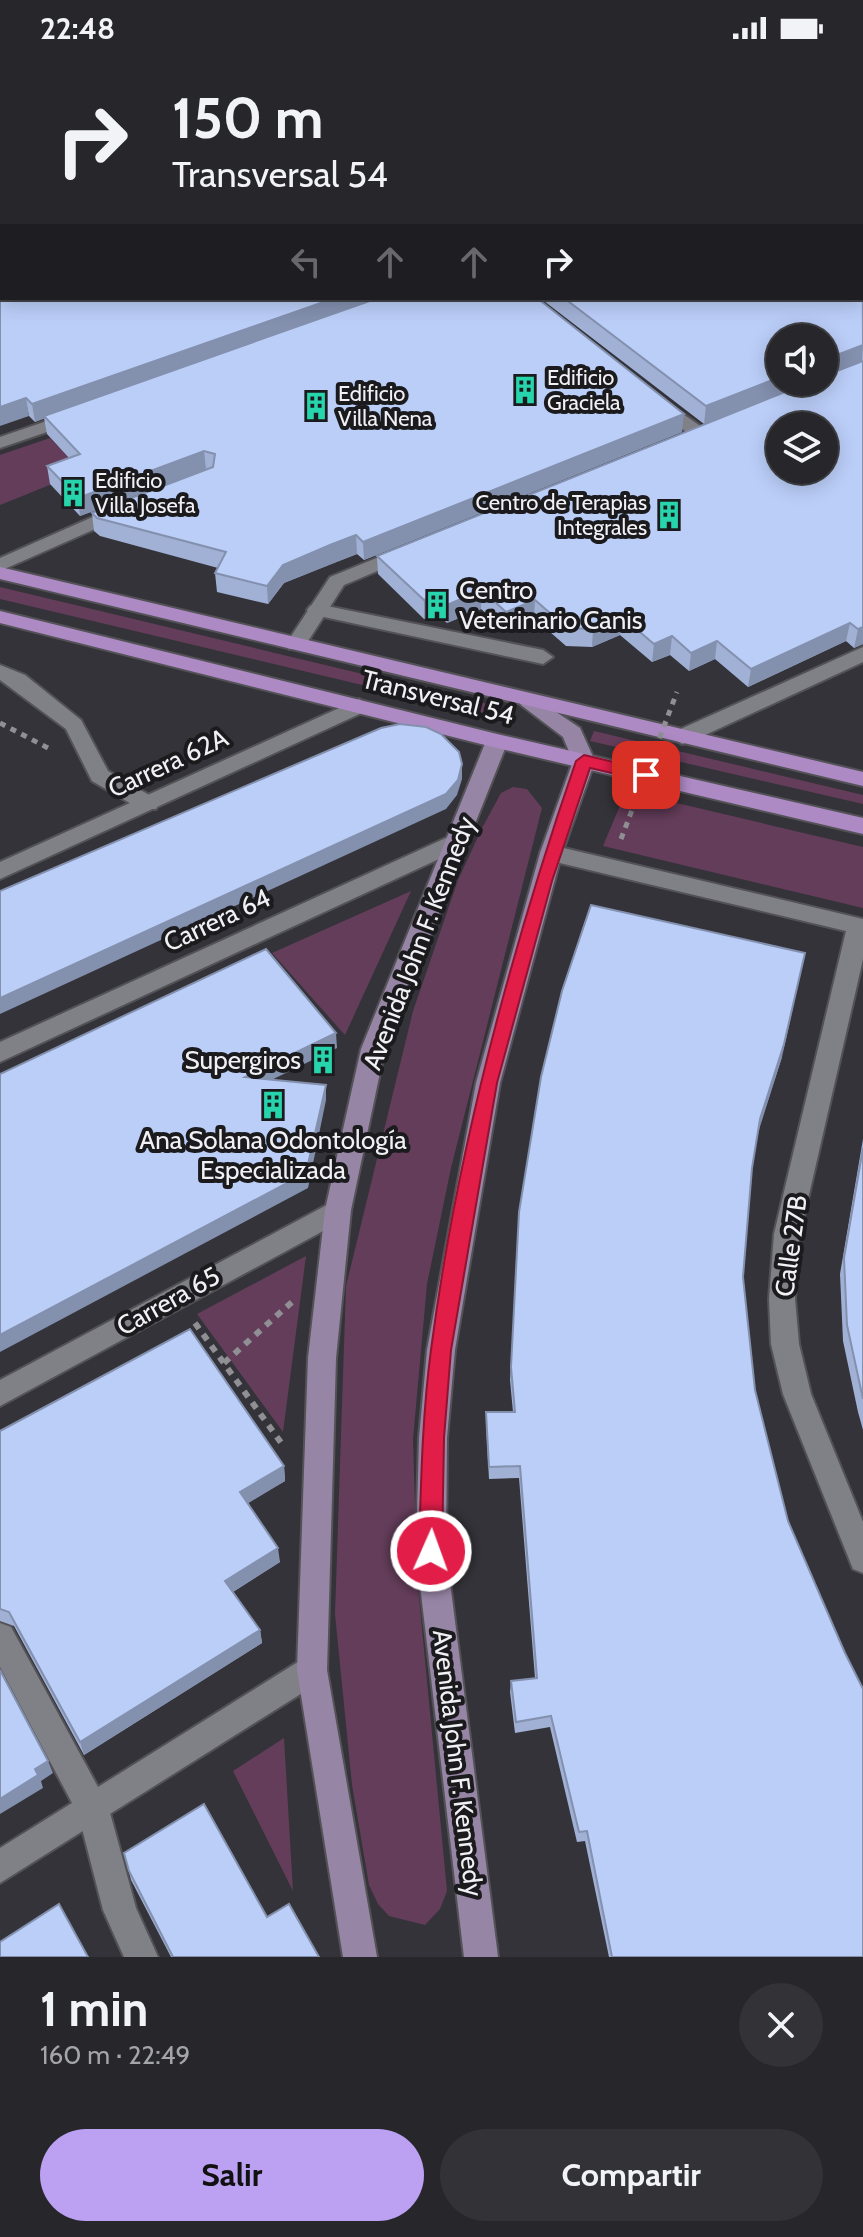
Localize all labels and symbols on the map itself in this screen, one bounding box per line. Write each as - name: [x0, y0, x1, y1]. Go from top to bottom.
- place label: Edificio Graciela: [547, 364, 621, 416]
- building icon: Edificio Graciela: [510, 375, 540, 405]
- place label: Edificio Villa Nena: [338, 380, 433, 432]
- building icon: Edificio Villa Nena: [301, 391, 331, 421]
- place label: Edificio Villa Josefa: [95, 467, 196, 519]
- building icon: Edificio Villa Josefa: [58, 478, 88, 508]
- place label: Centro de Terapias Integrales: [476, 489, 647, 541]
- building icon: Centro de Terapias Integrales: [654, 500, 684, 530]
- place label: Centro Veterinario Canis: [459, 574, 643, 636]
- building icon: Centro Veterinario Canis: [422, 590, 452, 620]
- street label: Transversal 54: [359, 663, 517, 731]
- street label: Carrera 62A: [103, 721, 233, 805]
- pin: [612, 741, 680, 809]
- street label: Avenida John F. Kennedy: [356, 812, 482, 1074]
- street label: Carrera 64: [159, 881, 275, 959]
- place label: Supergiros: [185, 1044, 301, 1076]
- building icon: Supergiros: [308, 1045, 338, 1075]
- building icon: Ana Solana Odontología Especializada: [258, 1090, 288, 1120]
- place label: Ana Solana Odontología Especializada: [139, 1124, 407, 1186]
- street label: Calle 27B: [768, 1193, 814, 1299]
- street label: Carrera 65: [111, 1260, 225, 1342]
- position arrow: [389, 1509, 473, 1593]
- street label: Avenida John F. Kennedy: [426, 1628, 490, 1898]

